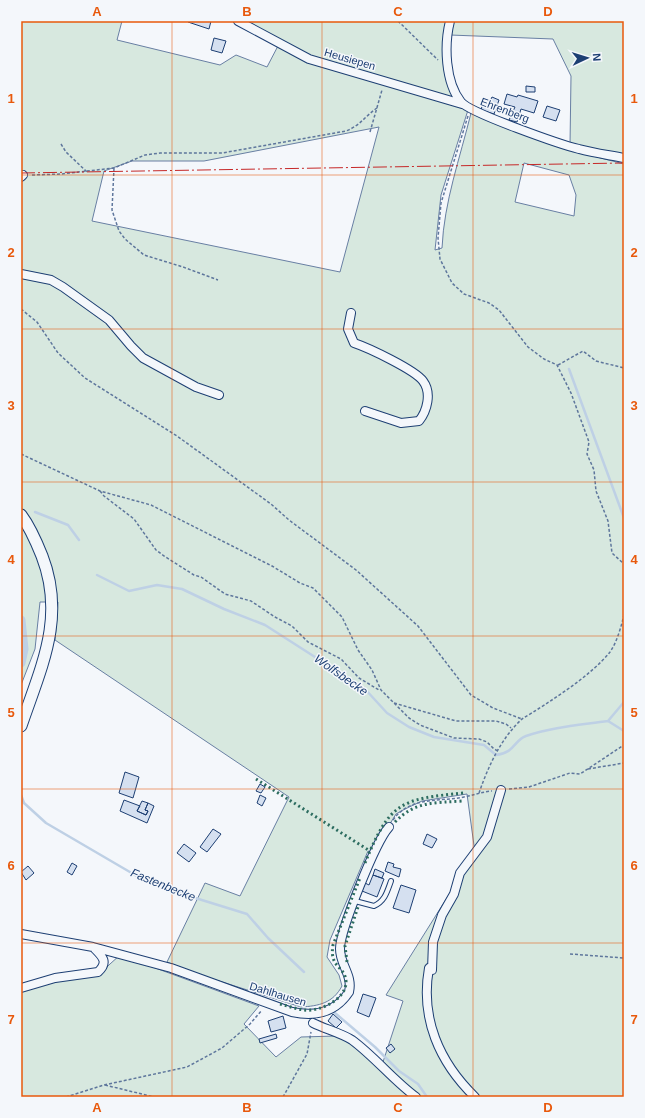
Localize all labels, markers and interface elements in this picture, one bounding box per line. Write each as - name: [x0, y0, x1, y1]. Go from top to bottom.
- text: A: [92, 4, 102, 19]
- text: B: [242, 4, 252, 19]
- text: C: [393, 4, 403, 19]
- text: D: [543, 4, 553, 19]
- north arrow: [567, 38, 607, 78]
- street label: Heusiepen: [323, 46, 377, 72]
- text: N: [591, 53, 603, 62]
- text: 1: [7, 91, 15, 106]
- text: 1: [630, 91, 638, 106]
- street label: Ehrenberg: [479, 95, 531, 125]
- text: 2: [7, 245, 15, 260]
- text: 2: [630, 245, 638, 260]
- text: 3: [7, 398, 15, 413]
- text: 3: [630, 398, 638, 413]
- text: 4: [7, 552, 15, 567]
- text: 4: [630, 552, 638, 567]
- water label: Wolfsbecke: [312, 651, 371, 699]
- text: 5: [7, 705, 15, 720]
- text: 5: [630, 705, 638, 720]
- text: 6: [7, 858, 15, 873]
- text: 6: [630, 858, 638, 873]
- water label: Fastenbecke: [129, 866, 198, 904]
- street label: Dahlhausen: [248, 980, 308, 1008]
- text: 7: [7, 1012, 15, 1027]
- text: 7: [630, 1012, 638, 1027]
- text: A: [92, 1100, 102, 1115]
- text: B: [242, 1100, 252, 1115]
- text: C: [393, 1100, 403, 1115]
- text: D: [543, 1100, 553, 1115]

